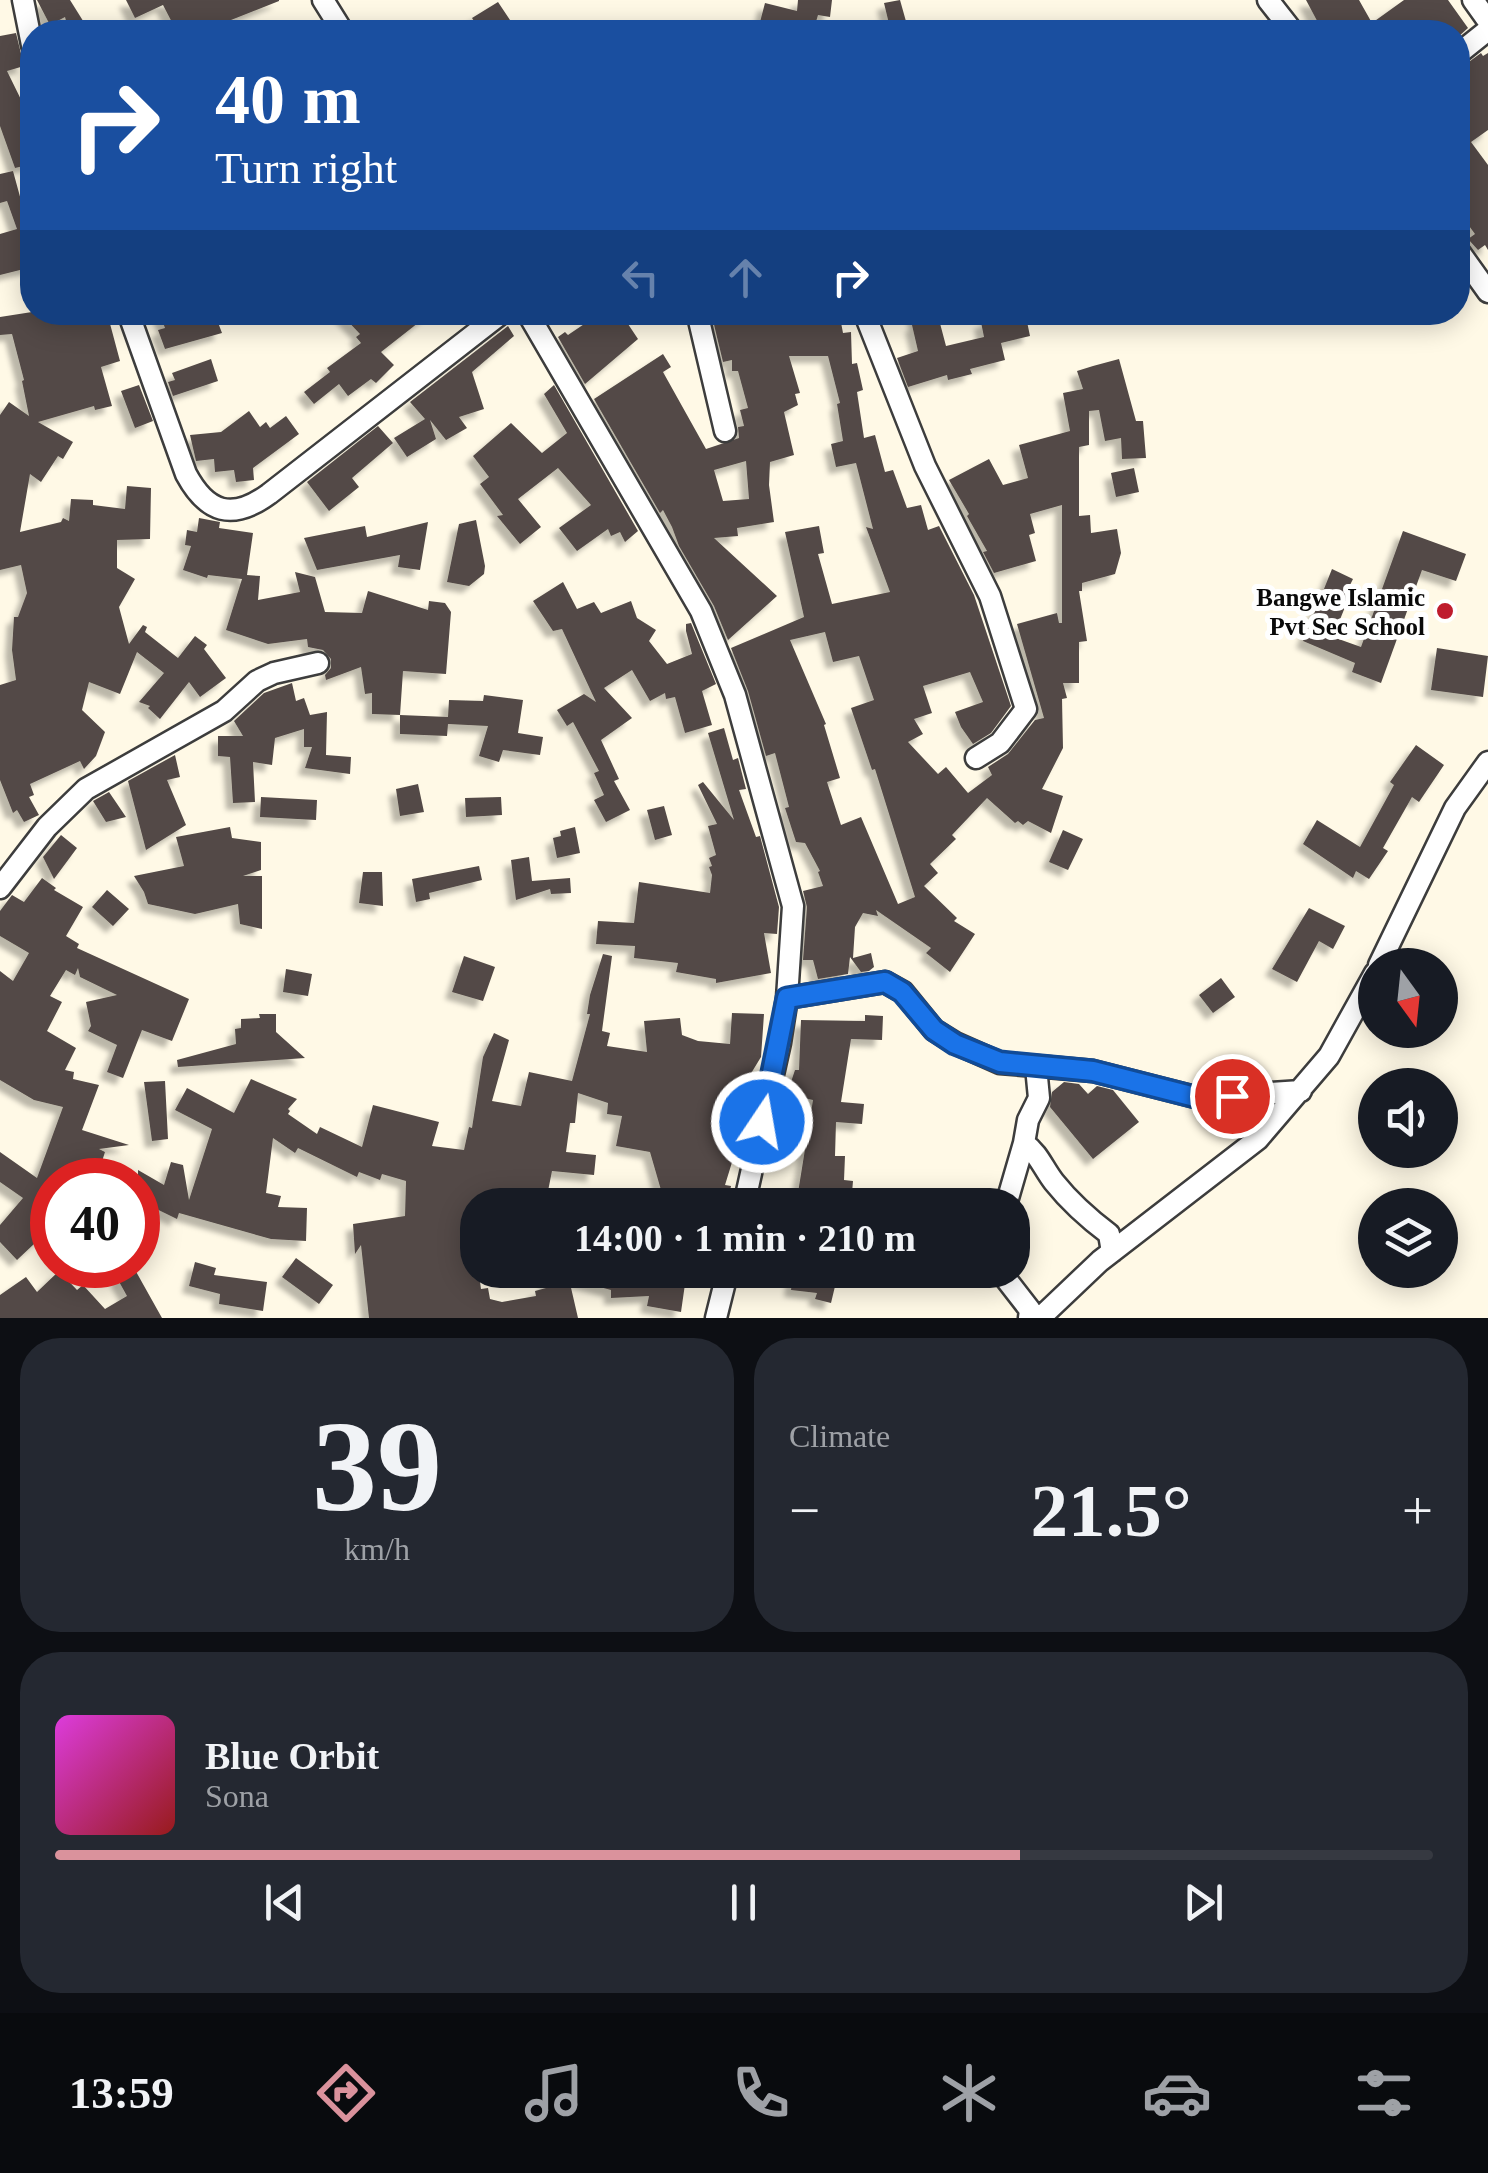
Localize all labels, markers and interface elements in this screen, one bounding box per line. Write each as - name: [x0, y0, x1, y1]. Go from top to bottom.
- icon: right: [50, 60, 180, 190]
- text: 40 m: [215, 61, 361, 138]
- text: Turn right: [215, 143, 397, 193]
- icon: left: [613, 250, 668, 305]
- icon: ahead: [718, 250, 773, 305]
- icon: right: [823, 250, 878, 305]
- place label: Bangwe Islamic Pvt Sec School: [1256, 584, 1425, 640]
- marker: Bangwe Islamic Pvt Sec School: [1434, 600, 1456, 622]
- north arrow: [1358, 948, 1458, 1048]
- map controls: [1358, 948, 1458, 1288]
- pin: [1190, 1054, 1275, 1139]
- button: sound: [1358, 1068, 1458, 1168]
- icon: arrive: [1205, 1069, 1260, 1124]
- position arrow: [710, 1070, 814, 1174]
- speed limit sign: 40: [30, 1158, 160, 1288]
- button: layers: [1358, 1188, 1458, 1288]
- text: 14:00 · 1 min · 210 m: [574, 1217, 916, 1259]
- text: 39: [312, 1394, 442, 1538]
- text: Climate: [789, 1418, 890, 1454]
- text: 21.5°: [1030, 1469, 1192, 1552]
- text: −: [789, 1480, 820, 1541]
- text: +: [1402, 1480, 1433, 1541]
- text: km/h: [344, 1531, 410, 1567]
- text: Blue Orbit: [205, 1735, 379, 1777]
- text: Sona: [205, 1778, 269, 1814]
- icon: previous: [257, 1875, 312, 1930]
- icon: pause: [716, 1875, 771, 1930]
- icon: next: [1176, 1875, 1231, 1930]
- icon: directions: [311, 2058, 381, 2128]
- icon: music: [519, 2058, 589, 2128]
- icon: phone: [726, 2058, 796, 2128]
- icon: climate: [934, 2058, 1004, 2128]
- icon: car: [1142, 2058, 1212, 2128]
- icon: filters: [1349, 2058, 1419, 2128]
- text: 13:59: [69, 2068, 174, 2118]

